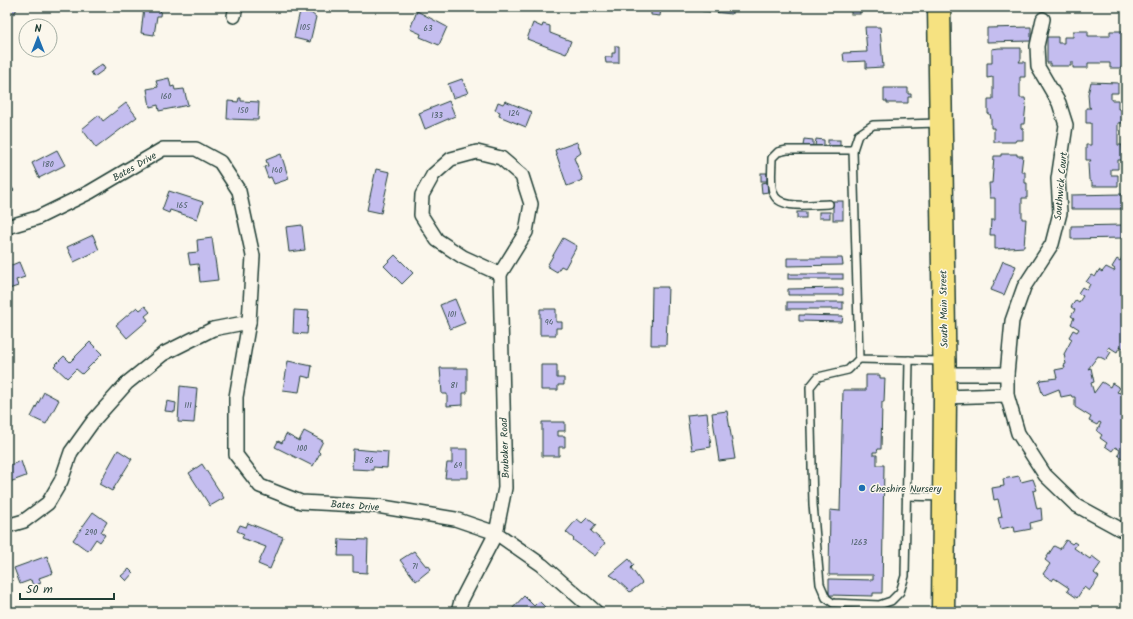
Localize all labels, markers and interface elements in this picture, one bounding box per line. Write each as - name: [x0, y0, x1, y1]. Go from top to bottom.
- north arrow: [18, 18, 58, 58]
- text: N: [35, 20, 42, 38]
- house number: 105: [300, 21, 311, 34]
- house number: 63: [423, 22, 433, 35]
- house number: 160: [161, 90, 171, 103]
- house number: 150: [238, 104, 248, 117]
- house number: 124: [508, 107, 520, 120]
- house number: 133: [431, 109, 443, 122]
- street label: Bates Drive: [109, 148, 160, 186]
- street label: Southwick Court: [1050, 151, 1072, 221]
- house number: 180: [42, 158, 54, 171]
- house number: 140: [272, 164, 282, 177]
- house number: 165: [176, 199, 188, 212]
- street label: South Main Street: [935, 270, 953, 348]
- house number: 101: [447, 308, 457, 321]
- house number: 94: [545, 316, 554, 329]
- house number: 81: [450, 379, 458, 392]
- house number: 111: [184, 399, 192, 412]
- street label: Brubaker Road: [496, 416, 514, 479]
- house number: 100: [297, 442, 307, 455]
- house number: 86: [364, 454, 374, 467]
- house number: 69: [454, 459, 462, 472]
- place label: Cheshire Nursery: [870, 481, 942, 497]
- marker: Cheshire Nursery: [857, 483, 867, 493]
- street label: Bates Drive: [330, 496, 380, 516]
- house number: 290: [85, 526, 97, 539]
- house number: 1263: [851, 536, 868, 549]
- house number: 71: [412, 560, 419, 573]
- scale bar: [20, 575, 114, 601]
- text: 50 m: [26, 580, 53, 599]

